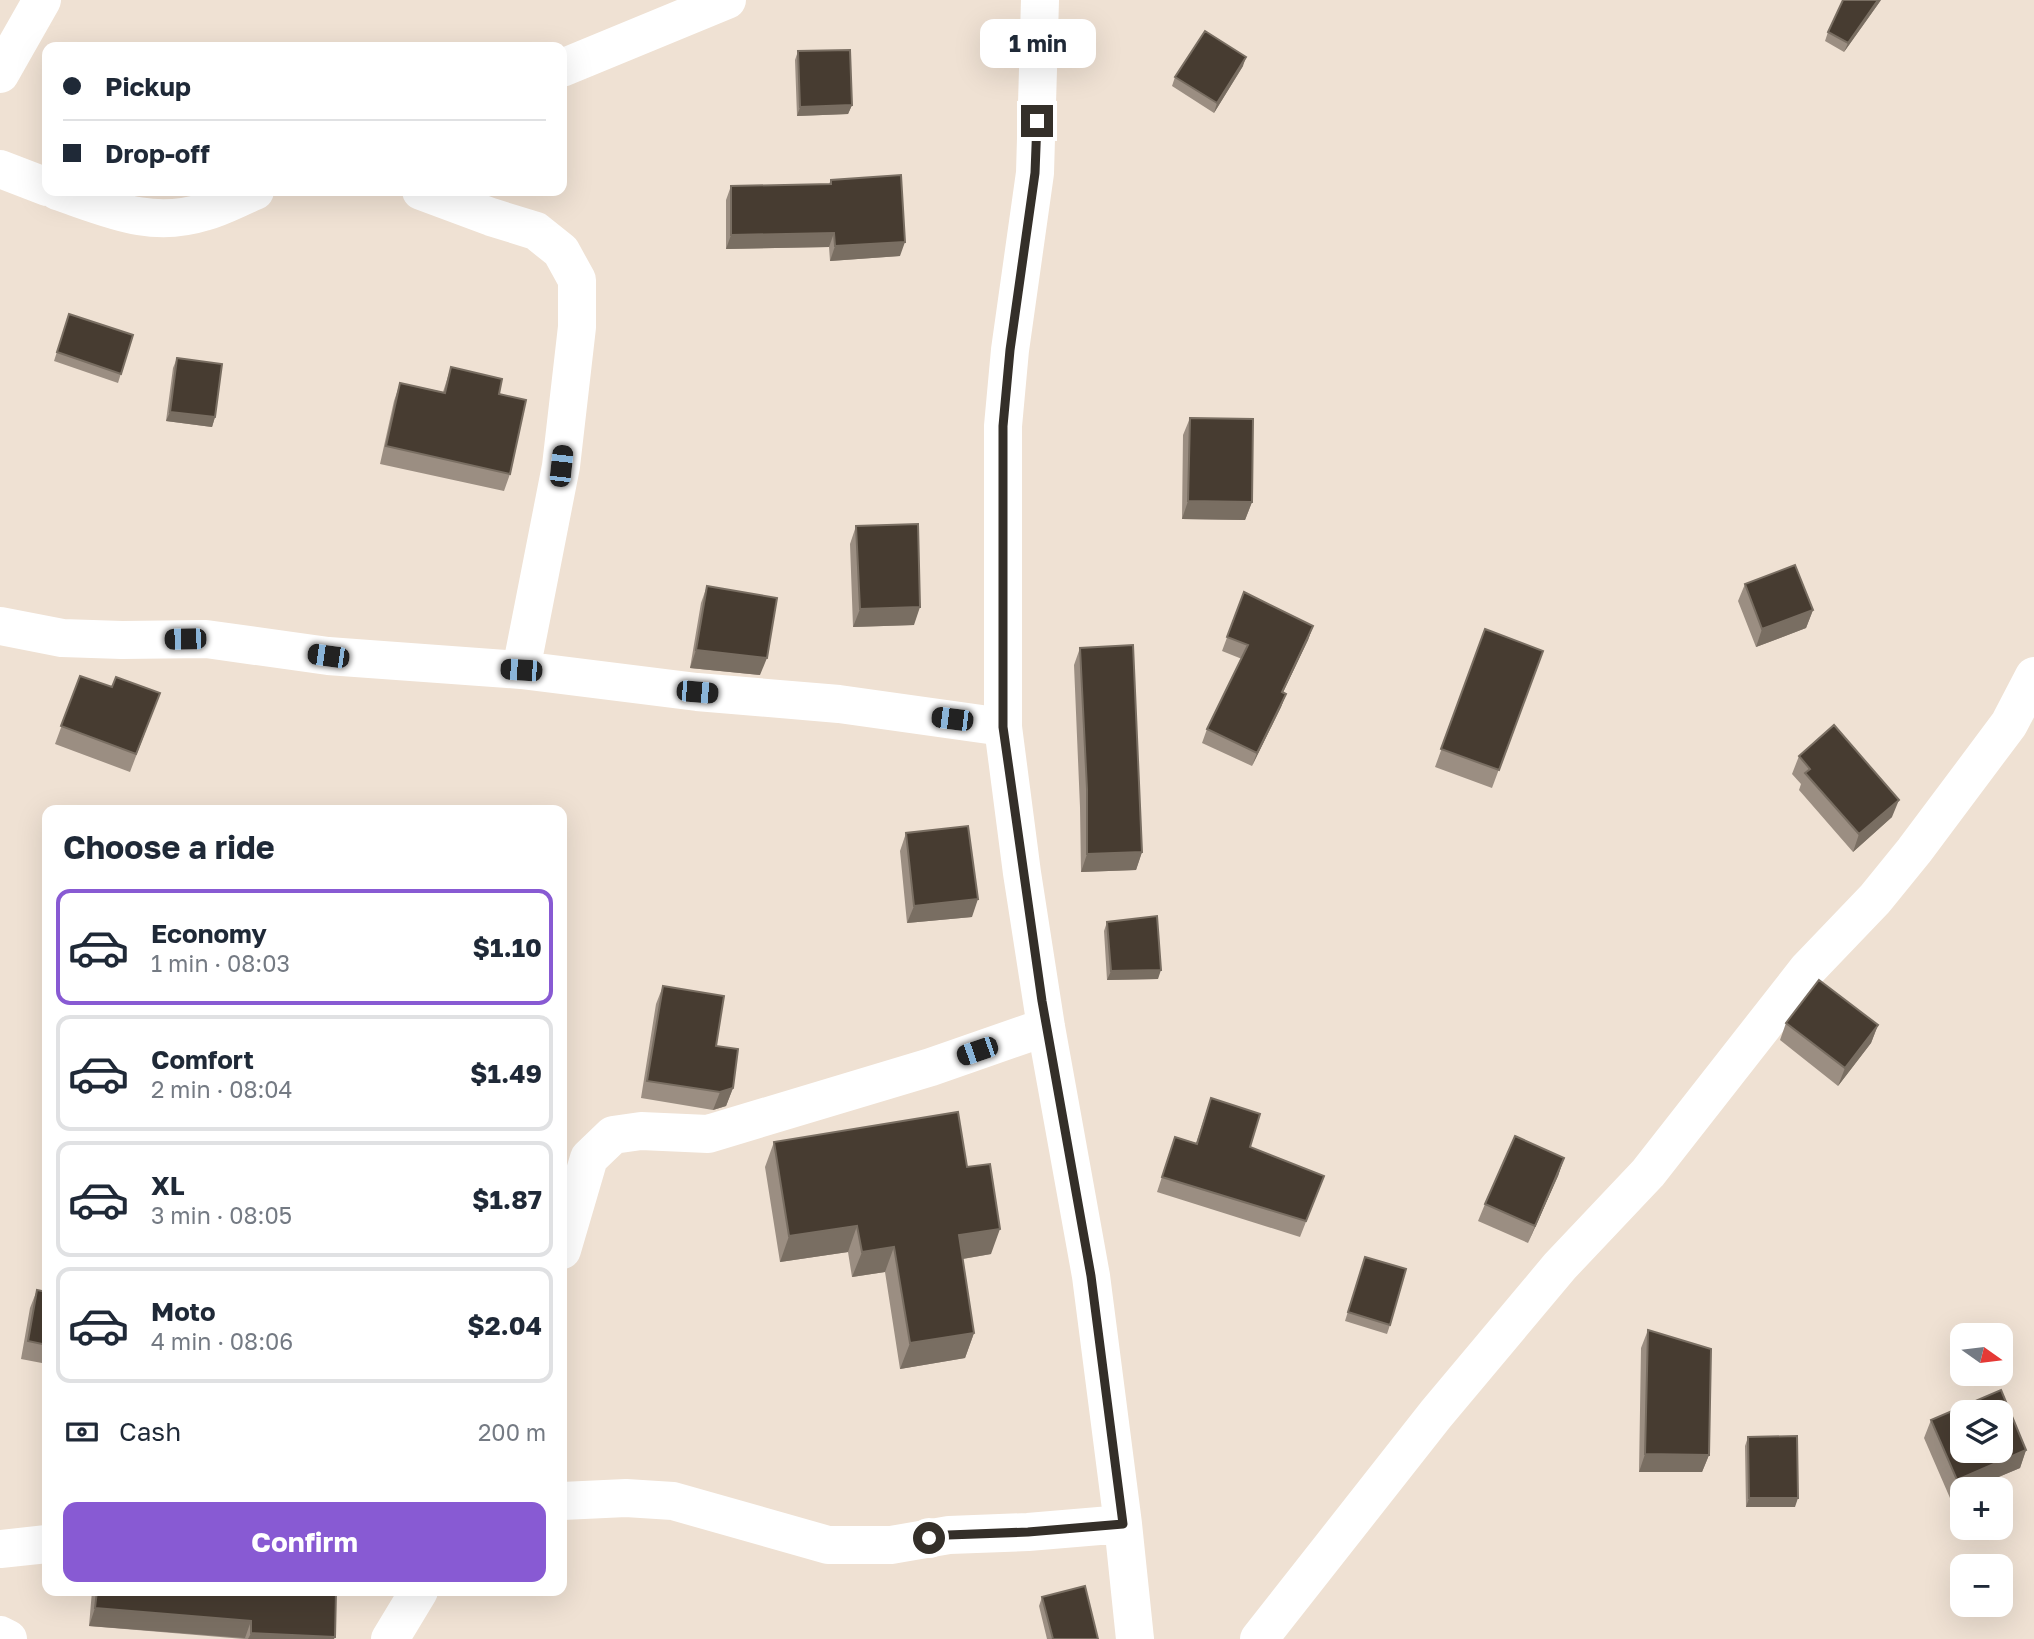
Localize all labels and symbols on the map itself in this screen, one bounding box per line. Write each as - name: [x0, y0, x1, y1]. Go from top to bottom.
- callout: 1 min: [979, 19, 1095, 68]
- route end: [1021, 105, 1053, 137]
- car: [549, 444, 574, 488]
- car: [164, 628, 207, 650]
- car: [306, 643, 351, 669]
- car: [500, 658, 543, 682]
- car: [676, 680, 719, 704]
- car: [930, 706, 975, 732]
- car: [954, 1034, 1001, 1068]
- north arrow: [1950, 1323, 2012, 1386]
- route start: [913, 1522, 945, 1554]

